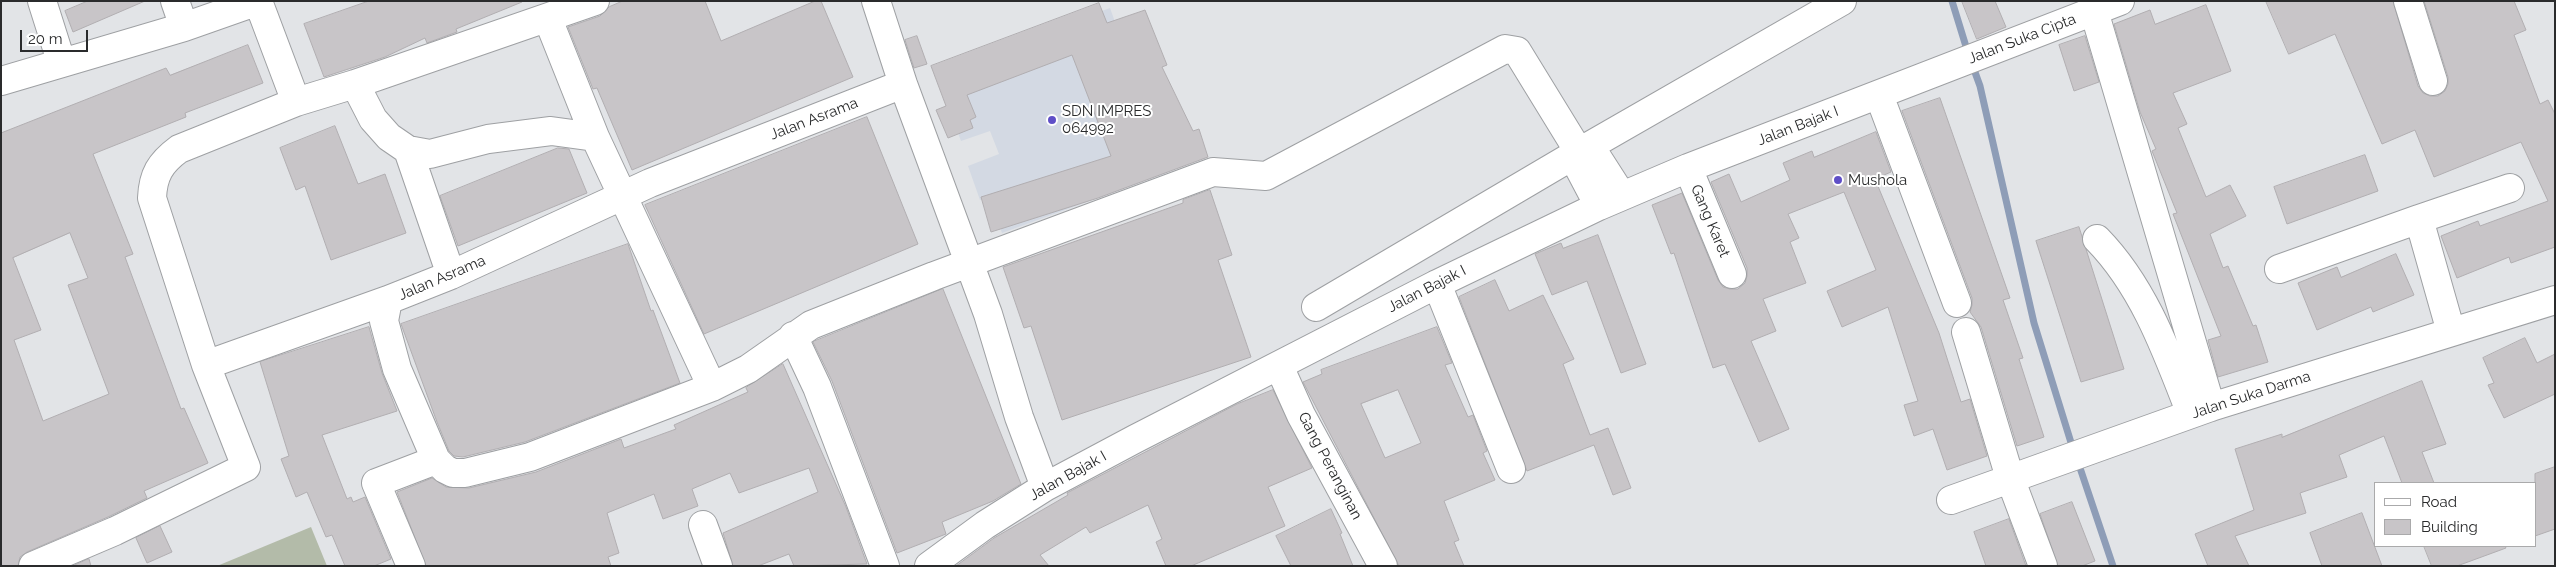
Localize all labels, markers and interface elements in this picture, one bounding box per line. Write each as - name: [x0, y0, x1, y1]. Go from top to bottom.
- street label: Jalan Suka Cipta: [1966, 10, 2078, 68]
- scale bar: [22, 20, 90, 52]
- text: 20 m: [28, 30, 63, 48]
- street label: Jalan Asrama: [767, 94, 861, 144]
- place label: SDN IMPRES 064992: [1062, 102, 1151, 137]
- street label: Jalan Bajak I: [1755, 102, 1841, 150]
- marker: SDN IMPRES 064992: [1046, 114, 1058, 126]
- place label: Mushola: [1848, 171, 1907, 189]
- marker: Mushola: [1832, 174, 1844, 186]
- street label: Gang Karet: [1687, 182, 1733, 260]
- street label: Jalan Asrama: [396, 252, 488, 304]
- street label: Jalan Bajak I: [1385, 262, 1469, 316]
- street label: Jalan Suka Darma: [2189, 367, 2313, 423]
- street label: Gang Peranginan: [1294, 409, 1366, 523]
- street label: Jalan Bajak I: [1026, 447, 1110, 505]
- legend: [2374, 482, 2536, 547]
- text: Road: [2421, 493, 2457, 511]
- text: Building: [2421, 518, 2478, 536]

